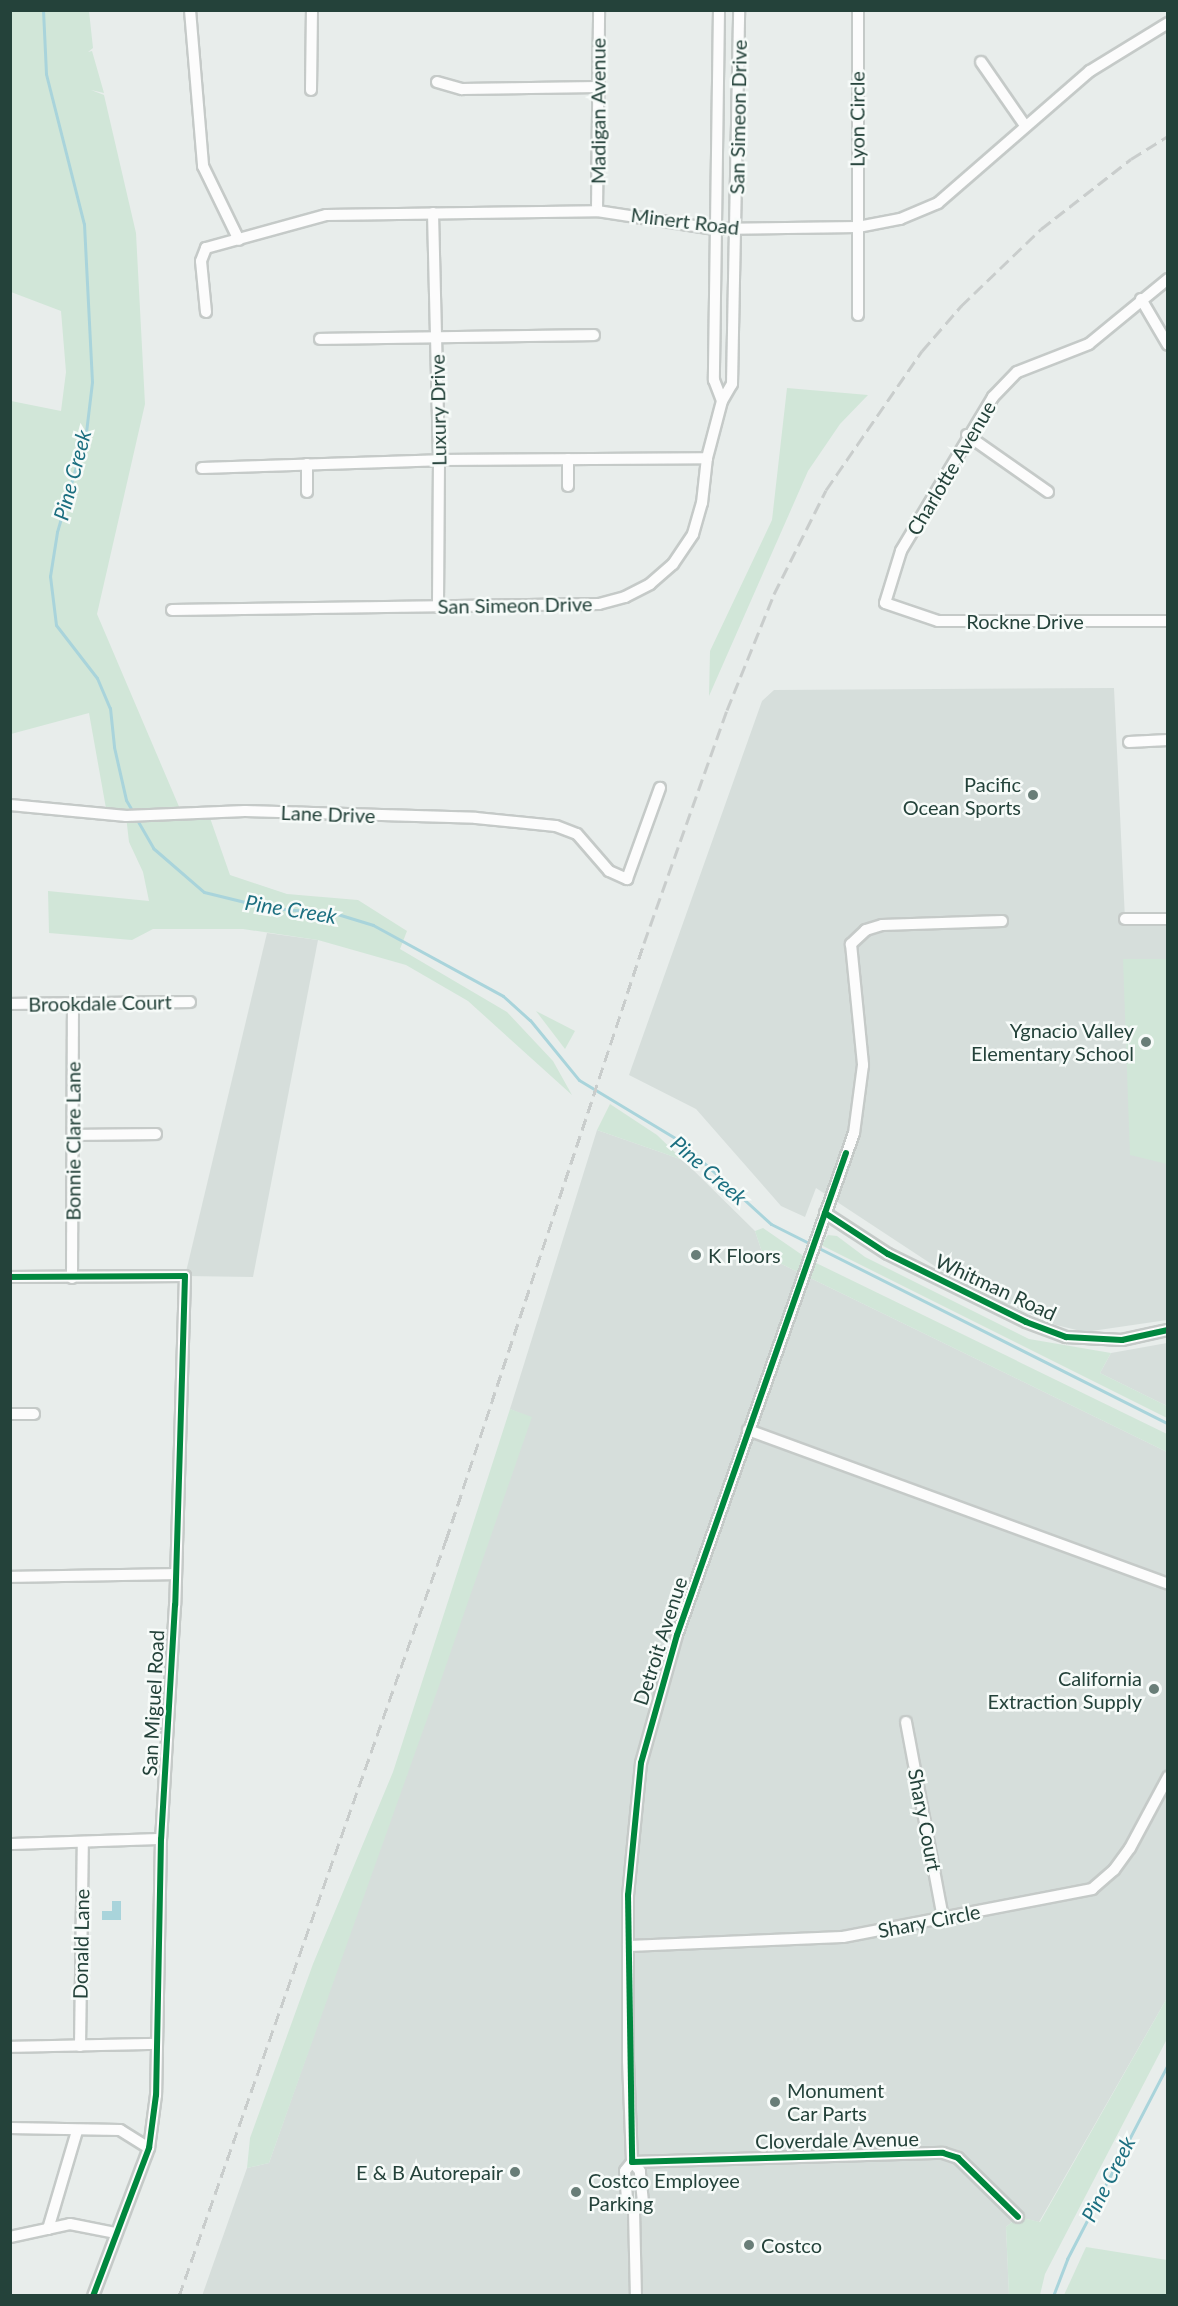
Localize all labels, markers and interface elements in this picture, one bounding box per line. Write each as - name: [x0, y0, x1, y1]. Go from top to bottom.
- street label: Madigan Avenue: [586, 37, 610, 185]
- street label: San Simeon Drive: [725, 39, 751, 195]
- street label: Lyon Circle: [845, 71, 869, 167]
- street label: Minert Road: [630, 202, 740, 240]
- street label: Luxury Drive: [425, 354, 451, 466]
- street label: Charlotte Avenue: [901, 396, 1001, 540]
- water label: Pine Creek: [48, 427, 96, 523]
- street label: San Simeon Drive: [437, 592, 593, 618]
- street label: Rockne Drive: [966, 609, 1084, 633]
- place label: Pacific Ocean Sports: [903, 772, 1021, 819]
- marker: Pacific Ocean Sports: [1026, 788, 1040, 802]
- street label: Lane Drive: [280, 800, 376, 828]
- water label: Pine Creek: [243, 889, 339, 929]
- street label: Brookdale Court: [28, 990, 172, 1016]
- place label: Ygnacio Valley Elementary School: [971, 1018, 1134, 1065]
- marker: Ygnacio Valley Elementary School: [1139, 1035, 1153, 1049]
- street label: Bonnie Clare Lane: [61, 1061, 85, 1221]
- water label: Pine Creek: [666, 1130, 752, 1210]
- place label: K Floors: [708, 1243, 781, 1267]
- marker: K Floors: [689, 1248, 703, 1262]
- street label: Whitman Road: [932, 1248, 1060, 1326]
- street label: Detroit Avenue: [628, 1573, 692, 1709]
- street label: San Miguel Road: [137, 1629, 169, 1777]
- place label: California Extraction Supply: [988, 1666, 1142, 1713]
- marker: California Extraction Supply: [1147, 1682, 1161, 1696]
- street label: Shary Court: [903, 1766, 947, 1874]
- street label: Donald Lane: [68, 1889, 94, 1999]
- street label: Shary Circle: [875, 1899, 983, 1943]
- place label: Monument Car Parts: [787, 2078, 884, 2125]
- marker: Monument Car Parts: [768, 2095, 782, 2109]
- street label: Cloverdale Avenue: [755, 2127, 919, 2153]
- water label: Pine Creek: [1076, 2132, 1140, 2226]
- place label: E & B Autorepair: [355, 2160, 503, 2184]
- marker: E & B Autorepair: [508, 2165, 522, 2179]
- place label: Costco Employee Parking: [588, 2168, 740, 2215]
- marker: Costco Employee Parking: [569, 2185, 583, 2199]
- place label: Costco: [761, 2233, 822, 2257]
- marker: Costco: [742, 2238, 756, 2252]

